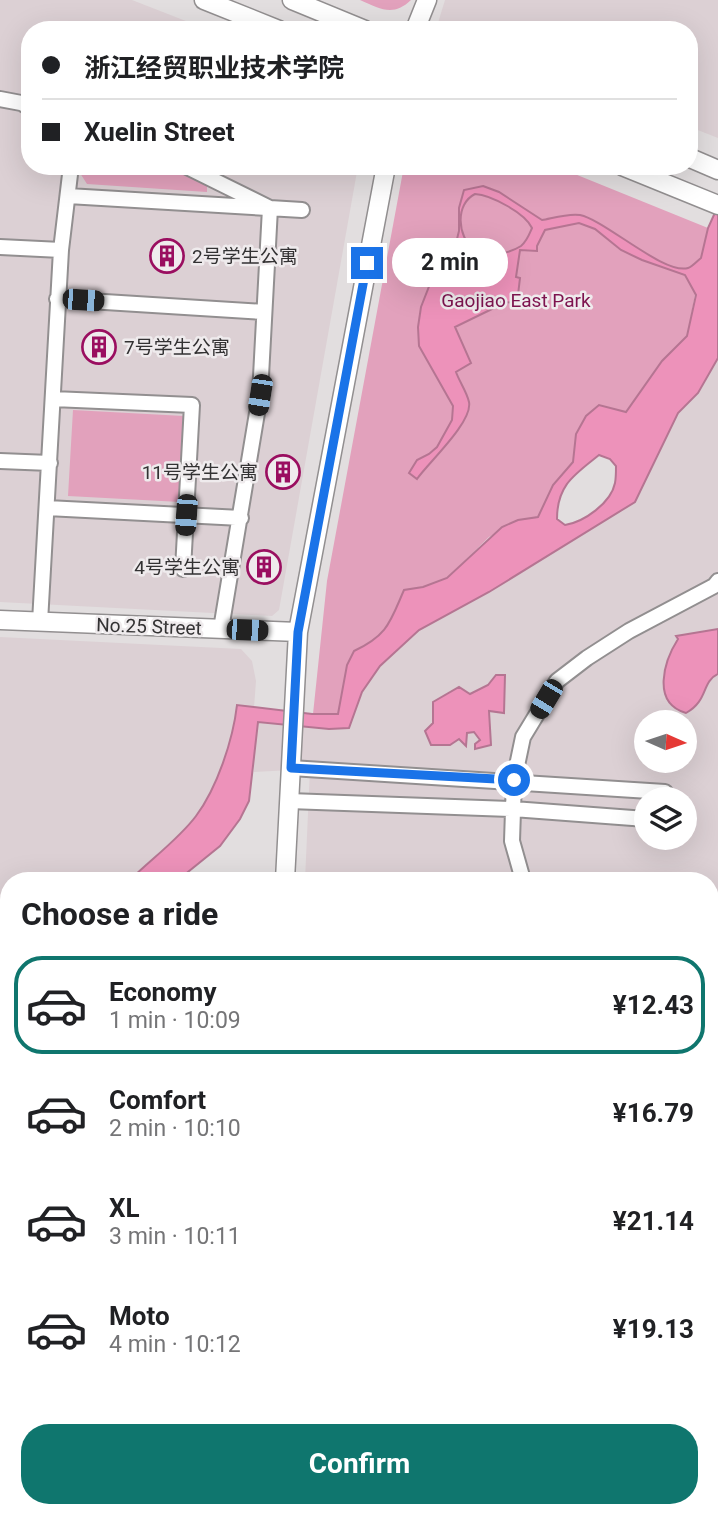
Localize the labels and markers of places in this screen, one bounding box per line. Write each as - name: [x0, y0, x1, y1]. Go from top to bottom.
- building icon: 2号学生公寓: [148, 237, 186, 275]
- place label: 2号学生公寓: [192, 245, 298, 268]
- building icon: 7号学生公寓: [80, 328, 118, 366]
- place label: 7号学生公寓: [124, 336, 230, 359]
- building icon: 11号学生公寓: [264, 453, 302, 491]
- place label: 11号学生公寓: [142, 461, 258, 484]
- building icon: 4号学生公寓: [245, 548, 283, 586]
- place label: 4号学生公寓: [134, 556, 240, 579]

